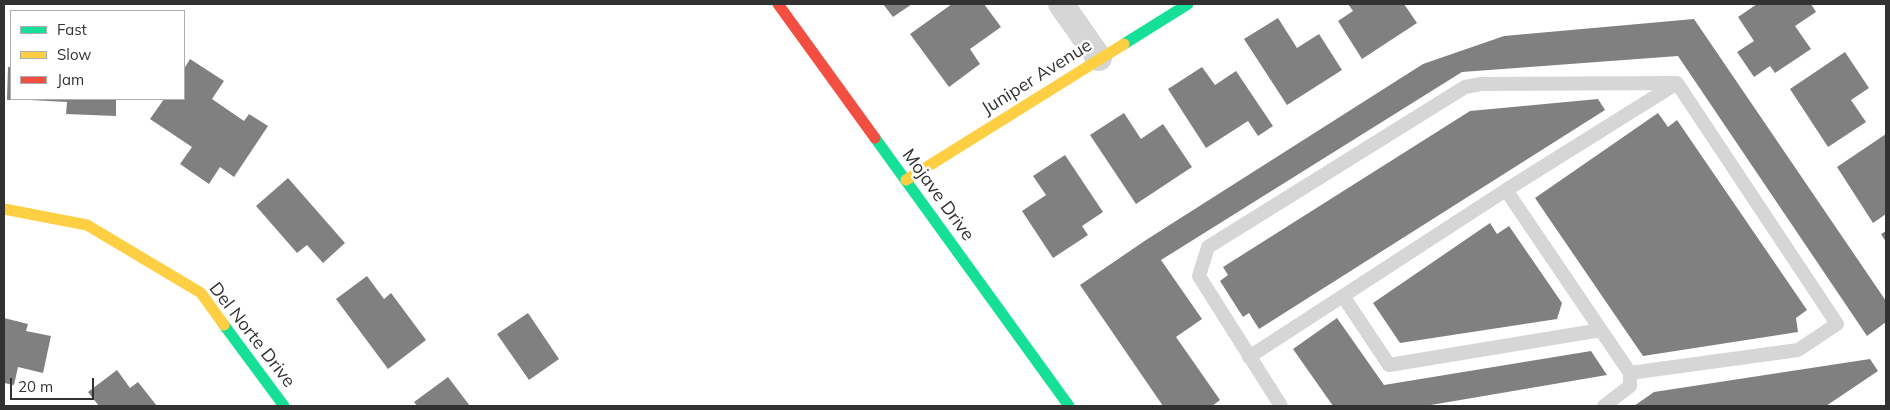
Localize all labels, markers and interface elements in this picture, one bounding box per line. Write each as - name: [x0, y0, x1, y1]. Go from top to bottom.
- legend: [10, 10, 185, 100]
- text: Fast: [57, 20, 87, 39]
- street label: Juniper Avenue: [978, 35, 1096, 119]
- text: Slow: [57, 45, 91, 64]
- text: Jam: [57, 70, 84, 89]
- street label: Mojave Drive: [897, 145, 979, 245]
- street label: Del Norte Drive: [204, 278, 300, 392]
- scale bar: [12, 368, 96, 400]
- text: 20 m: [18, 377, 53, 396]

